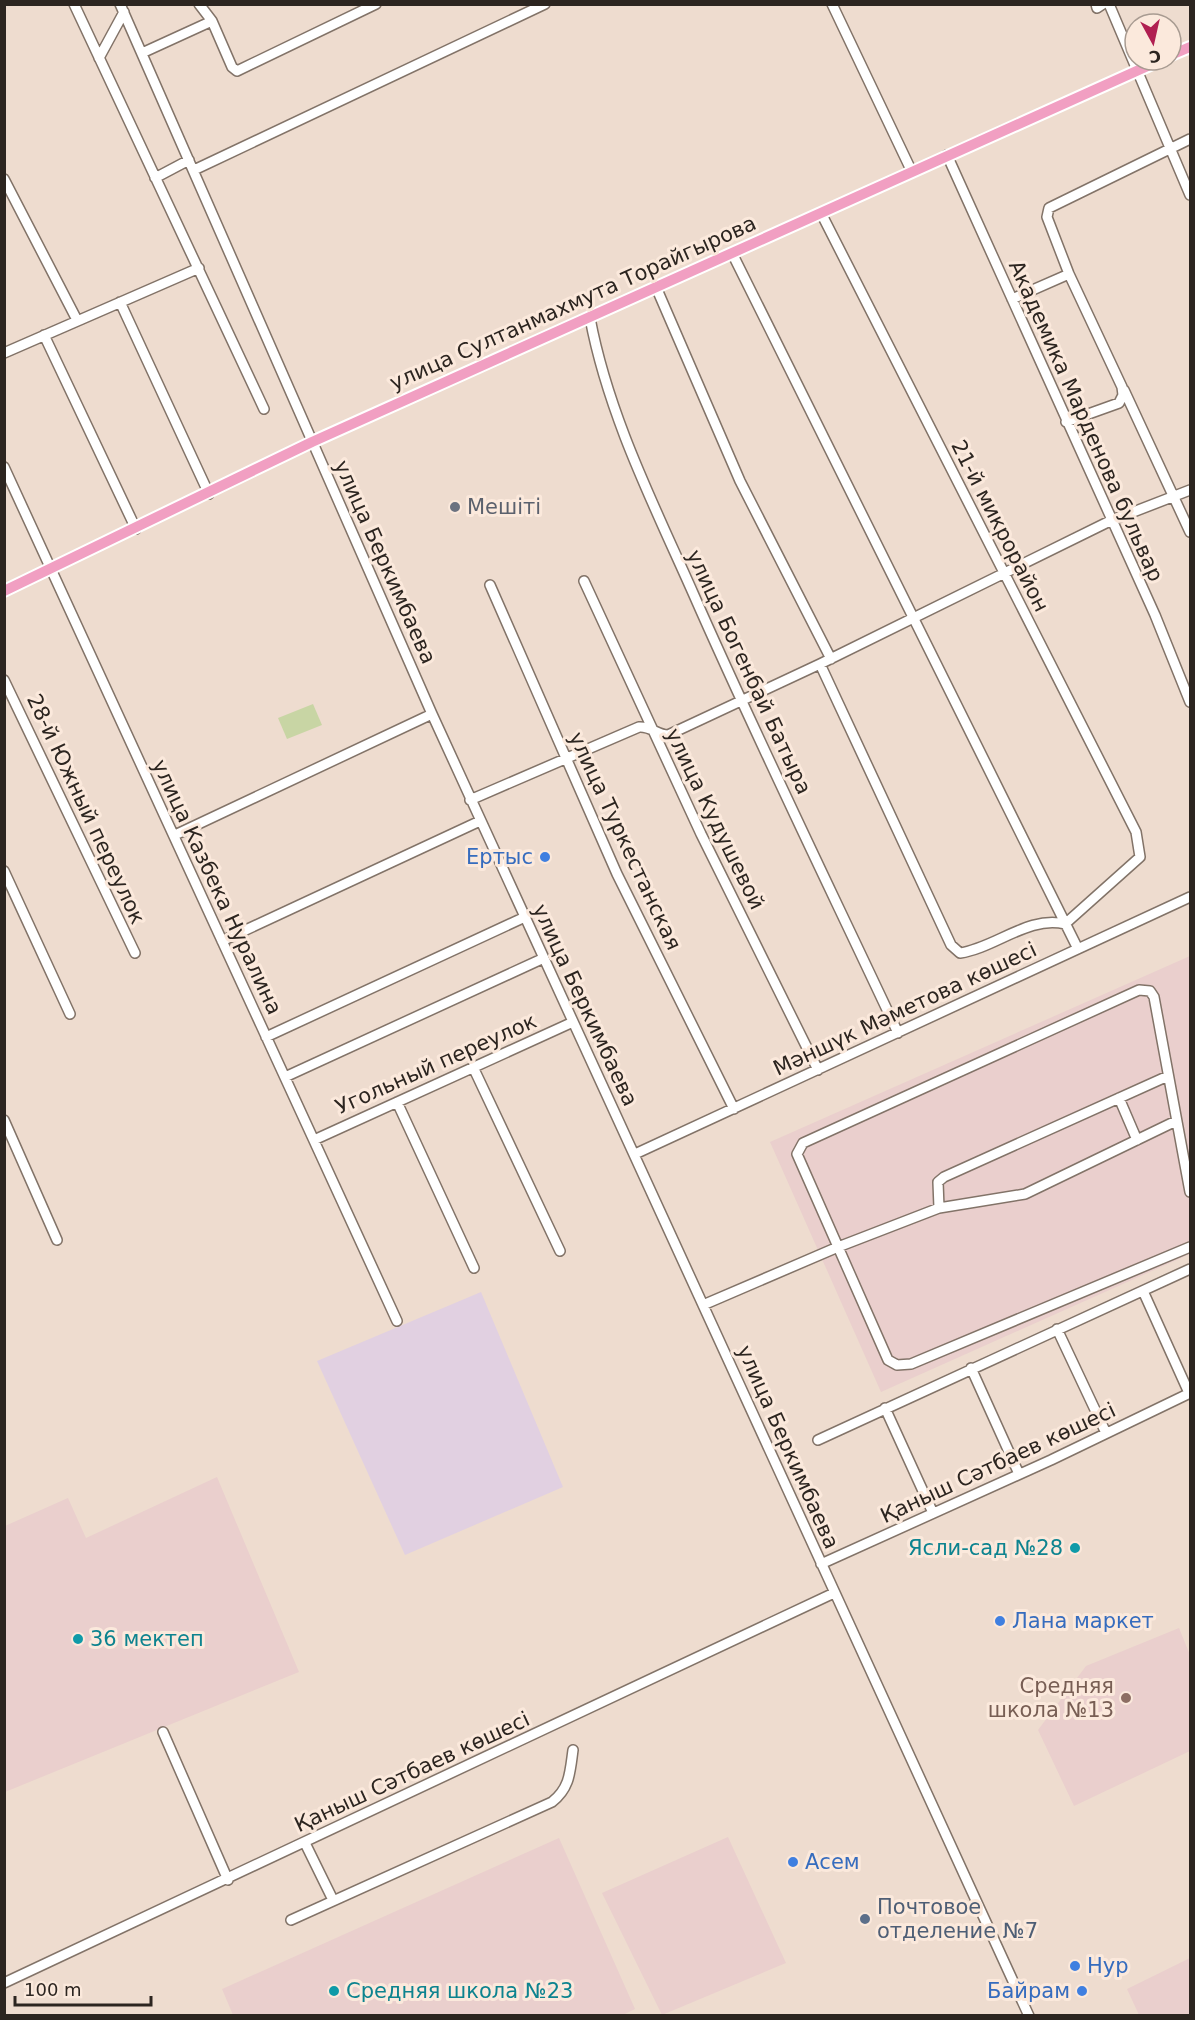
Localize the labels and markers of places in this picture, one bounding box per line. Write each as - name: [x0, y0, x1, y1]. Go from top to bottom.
- place label: Мешіті: [467, 495, 541, 519]
- marker: Мешіті: [448, 500, 462, 514]
- place label: Ертыс: [466, 845, 533, 869]
- marker: Ертыс: [538, 850, 552, 864]
- place label: Ясли-сад №28: [908, 1536, 1063, 1560]
- marker: Ясли-сад №28: [1068, 1541, 1082, 1555]
- place label: Лана маркет: [1012, 1609, 1154, 1633]
- marker: Лана маркет: [993, 1614, 1007, 1628]
- place label: 36 мектеп: [90, 1627, 204, 1651]
- marker: 36 мектеп: [71, 1632, 85, 1646]
- place label: Средняя школа №13: [988, 1674, 1114, 1722]
- marker: Средняя школа №13: [1119, 1691, 1133, 1705]
- place label: Асем: [805, 1850, 860, 1874]
- marker: Асем: [786, 1855, 800, 1869]
- place label: Почтовое отделение №7: [877, 1895, 1038, 1943]
- marker: Почтовое отделение №7: [858, 1912, 872, 1926]
- place label: Нур: [1087, 1954, 1129, 1978]
- marker: Нур: [1068, 1959, 1082, 1973]
- place label: Средняя школа №23: [346, 1979, 573, 2003]
- place label: Байрам: [987, 1979, 1070, 2003]
- marker: Средняя школа №23: [327, 1984, 341, 1998]
- marker: Байрам: [1075, 1984, 1089, 1998]

